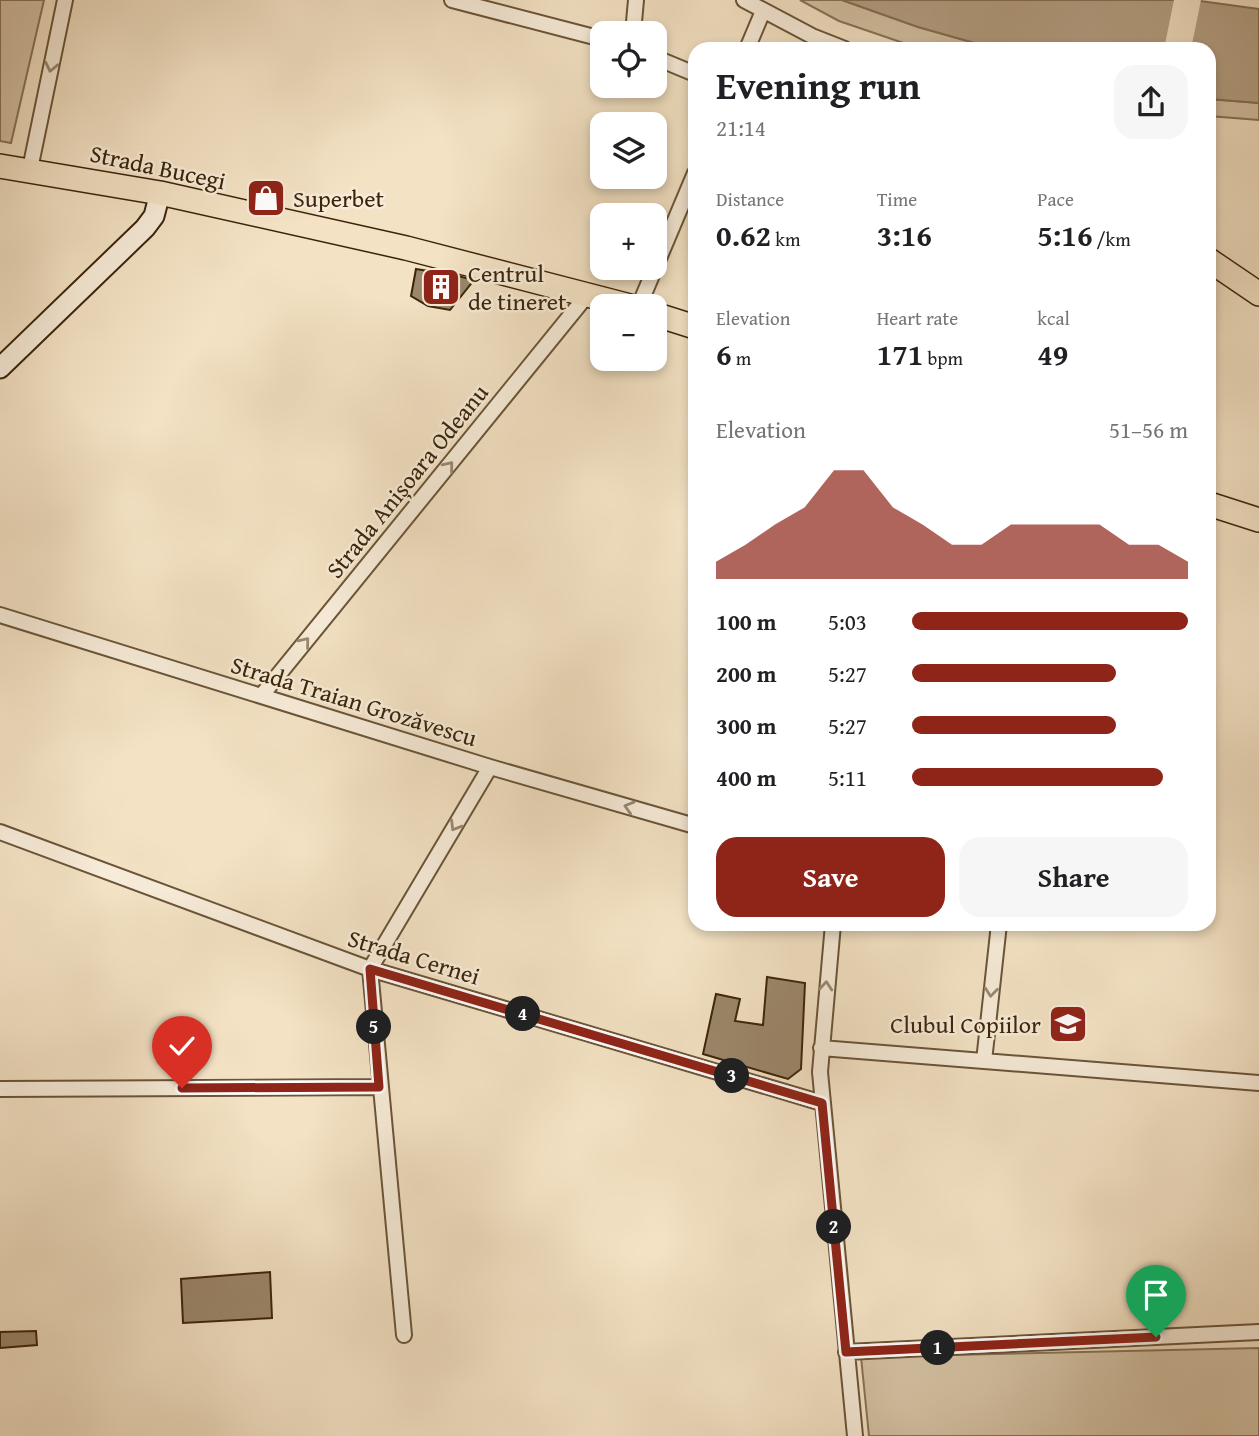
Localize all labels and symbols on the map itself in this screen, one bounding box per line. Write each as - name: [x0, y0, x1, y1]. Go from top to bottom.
- one-way arrow: [45, 61, 60, 73]
- street label: Strada Bucegi: [87, 136, 229, 198]
- shop icon: Superbet: [245, 177, 287, 219]
- place label: Superbet: [293, 181, 384, 216]
- place label: Centrul de tineret: [468, 256, 567, 319]
- building icon: Centrul de tineret: [420, 266, 462, 308]
- street label: Strada Anișoara Odeanu: [317, 376, 497, 586]
- one-way arrow: [440, 462, 453, 474]
- one-way arrow: [297, 638, 309, 651]
- street label: Strada Traian Grozăvescu: [227, 647, 481, 755]
- one-way arrow: [623, 801, 635, 816]
- one-way arrow: [451, 819, 464, 832]
- street label: Strada Cernei: [344, 920, 485, 994]
- one-way arrow: [818, 980, 833, 991]
- one-way arrow: [984, 986, 999, 998]
- pin: 4: [505, 996, 540, 1032]
- school or university icon: Clubul Copiilor: [1047, 1003, 1089, 1045]
- place label: Clubul Copiilor: [890, 1007, 1041, 1042]
- pin: 5: [356, 1010, 392, 1044]
- pin: [152, 1016, 212, 1088]
- pin: 3: [714, 1058, 750, 1094]
- pin: 2: [816, 1210, 852, 1244]
- pin: [1126, 1265, 1186, 1337]
- pin: 1: [920, 1330, 956, 1366]

